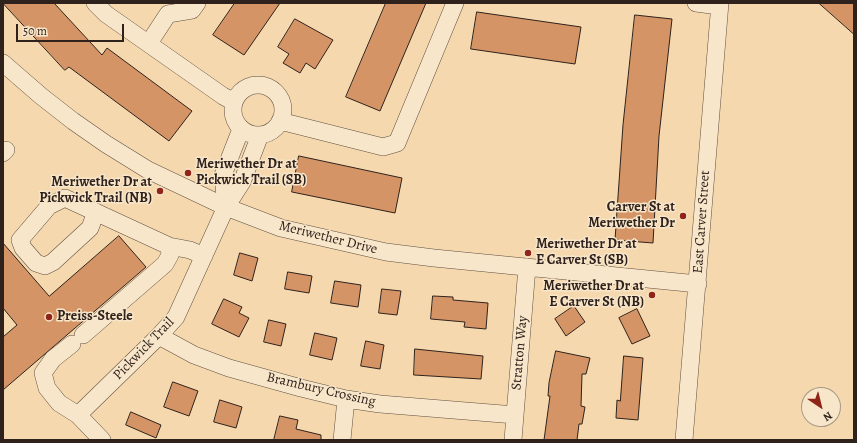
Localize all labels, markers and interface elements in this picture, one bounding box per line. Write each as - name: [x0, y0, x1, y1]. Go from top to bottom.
- scale bar: [18, 16, 126, 42]
- text: 50 m: [23, 23, 47, 39]
- place label: Meriwether Dr at Pickwick Trail (SB): [196, 157, 306, 190]
- marker: Meriwether Dr at Pickwick Trail (SB): [183, 168, 193, 178]
- street label: East Carver Street: [690, 170, 714, 274]
- place label: Meriwether Dr at Pickwick Trail (NB): [39, 175, 152, 208]
- marker: Meriwether Dr at Pickwick Trail (NB): [155, 186, 165, 196]
- place label: Carver St at Meriwether Dr: [588, 200, 675, 232]
- marker: Carver St at Meriwether Dr: [678, 211, 688, 221]
- street label: Meriwether Drive: [277, 218, 379, 258]
- place label: Meriwether Dr at E Carver St (SB): [536, 237, 637, 270]
- marker: Meriwether Dr at E Carver St (SB): [523, 248, 533, 258]
- place label: Meriwether Dr at E Carver St (NB): [543, 279, 644, 312]
- marker: Meriwether Dr at E Carver St (NB): [647, 290, 657, 300]
- place label: Preiss-Steele: [57, 309, 133, 325]
- marker: Preiss-Steele: [44, 312, 54, 322]
- street label: Pickwick Trail: [110, 314, 178, 384]
- street label: Stratton Way: [508, 315, 532, 391]
- street label: Brambury Crossing: [265, 369, 377, 411]
- north arrow: [801, 387, 841, 427]
- text: N: [820, 408, 835, 425]

